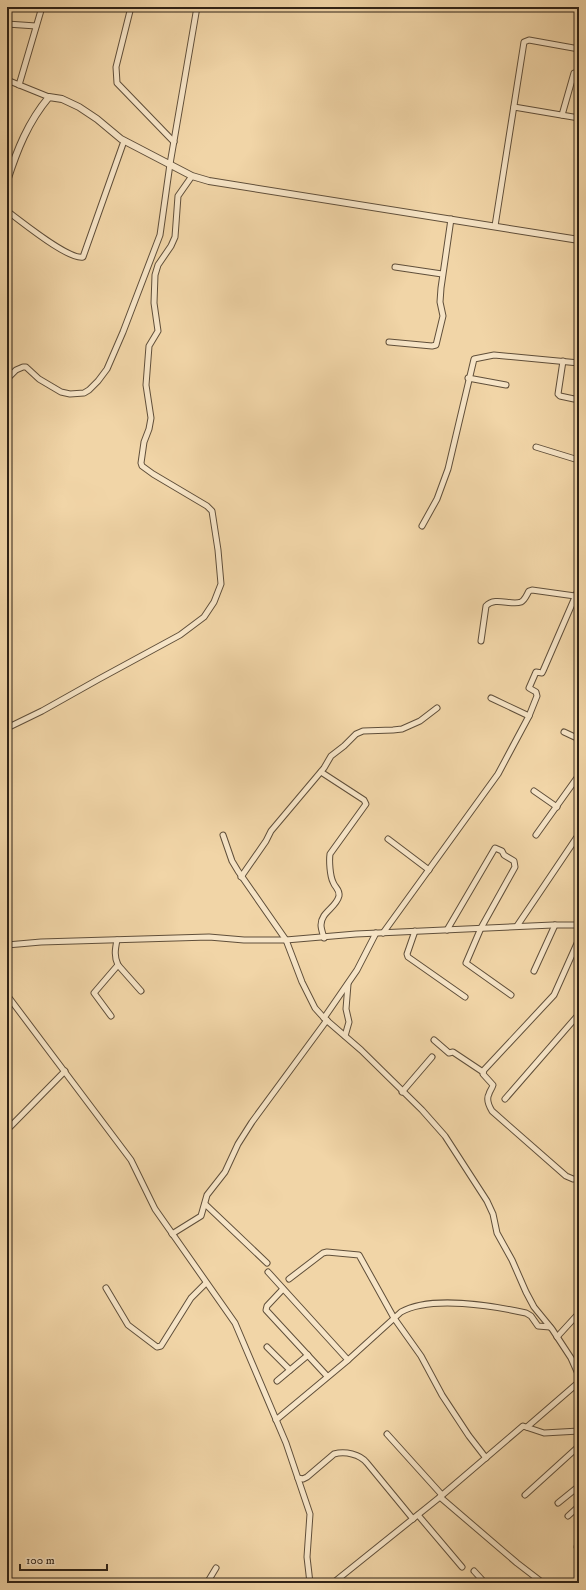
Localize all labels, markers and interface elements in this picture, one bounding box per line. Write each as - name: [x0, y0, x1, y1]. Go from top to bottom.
- scale bar: [20, 1546, 107, 1572]
- text: 100 m: [26, 1553, 55, 1568]

